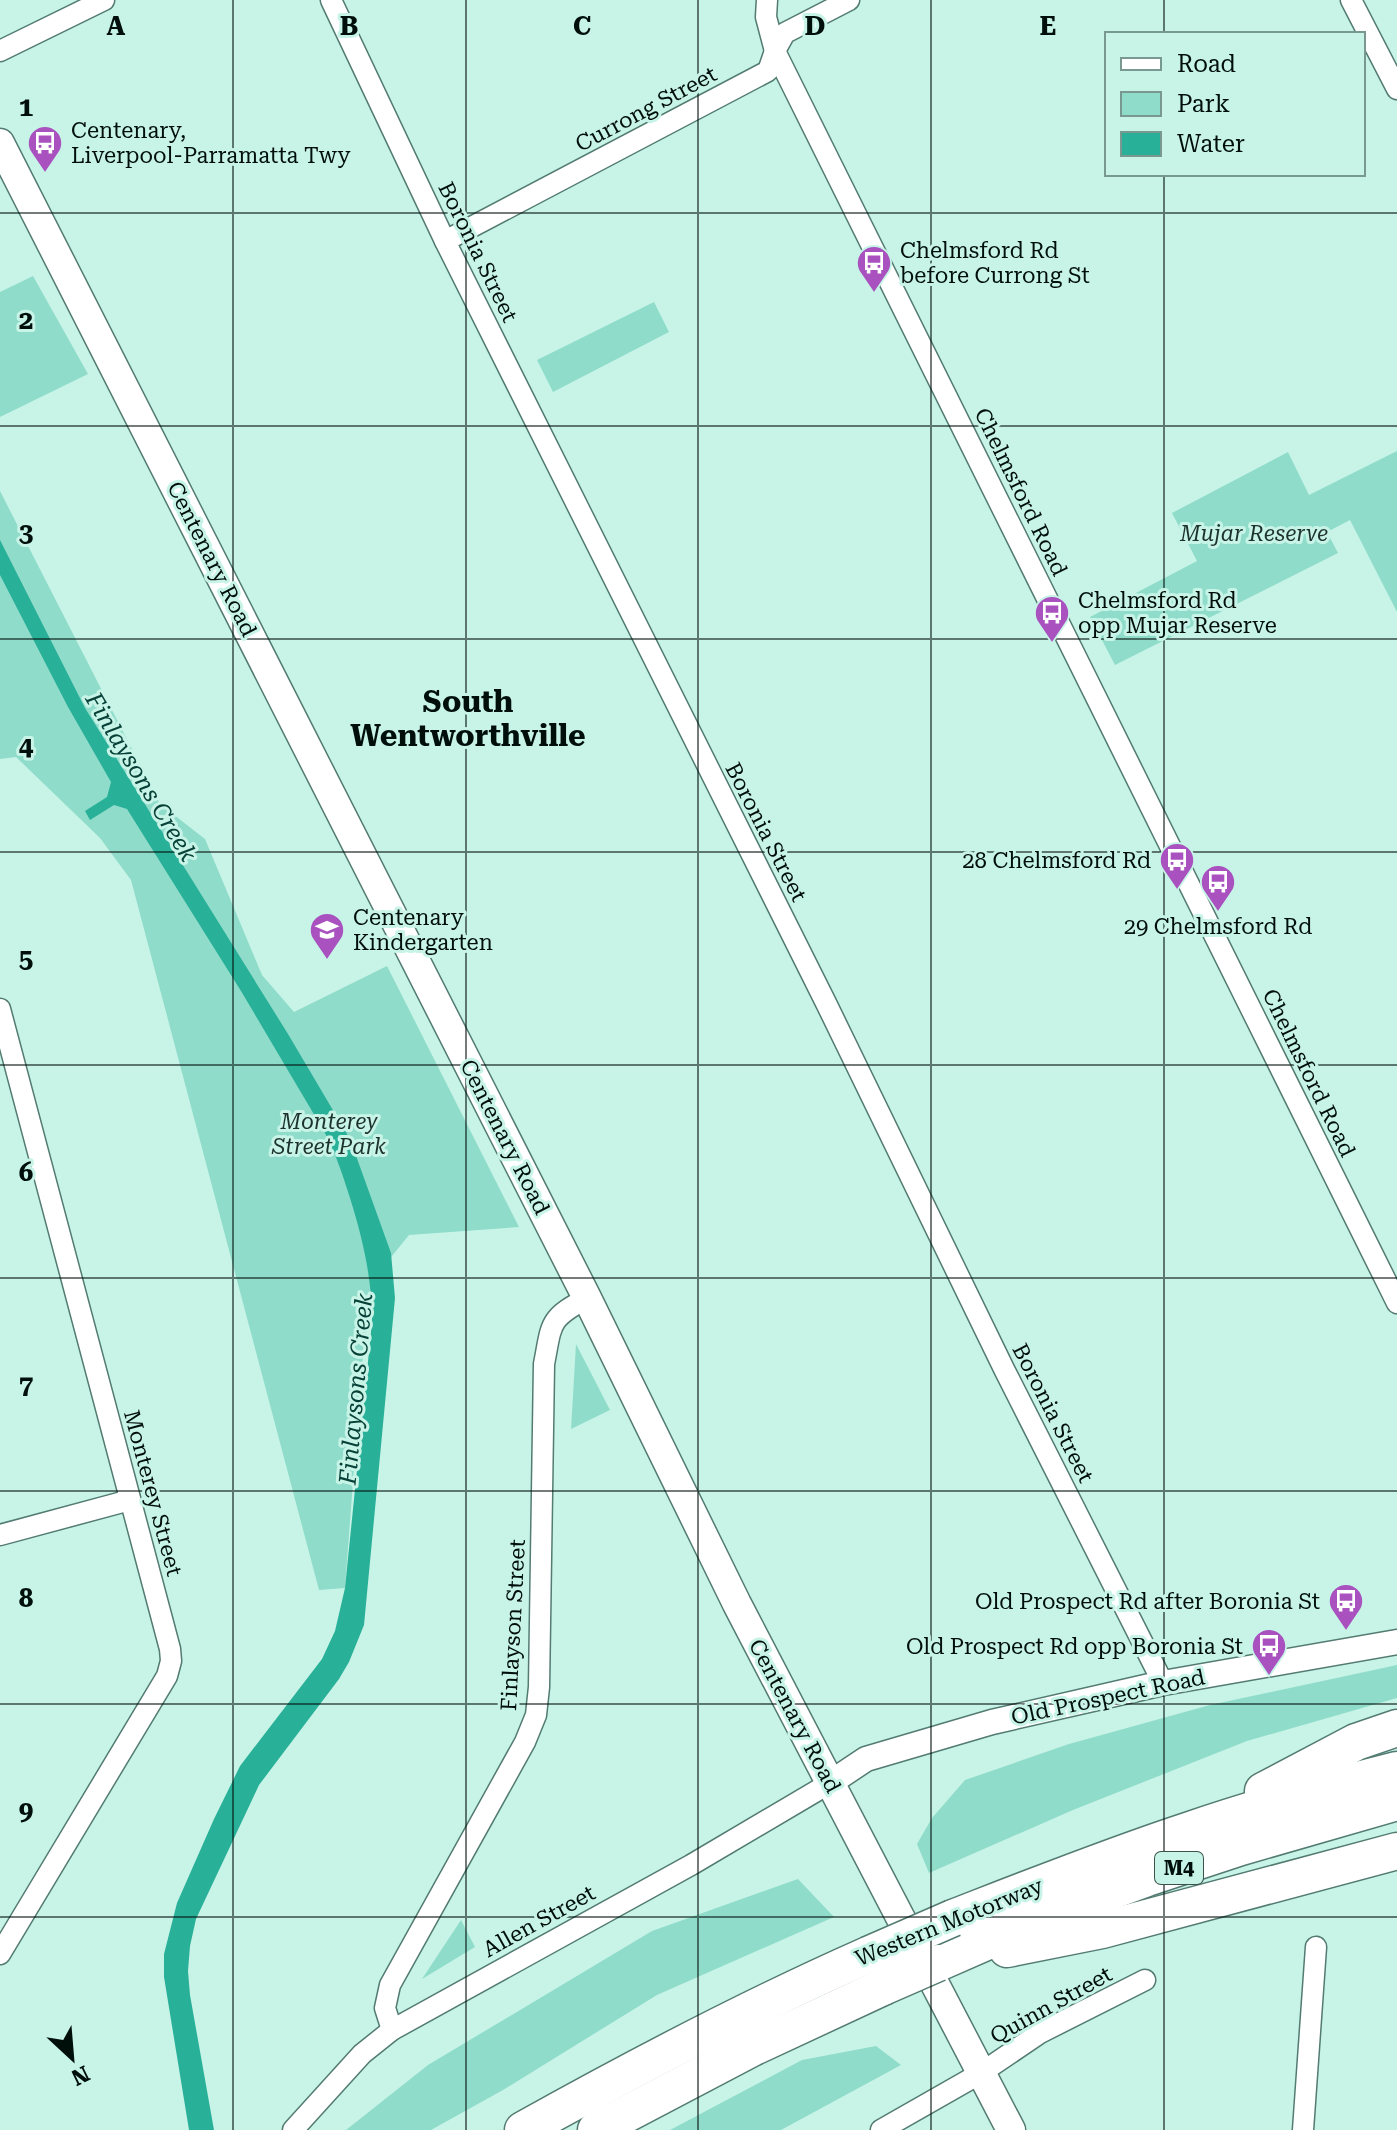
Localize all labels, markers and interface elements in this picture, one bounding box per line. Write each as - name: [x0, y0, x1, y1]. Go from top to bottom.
- text: A: [107, 11, 126, 41]
- text: B: [340, 11, 358, 41]
- text: C: [573, 11, 591, 41]
- text: D: [805, 11, 825, 41]
- text: E: [1040, 11, 1056, 41]
- legend: [1105, 32, 1365, 176]
- text: Road: [1177, 50, 1236, 78]
- street label: Currong Street: [571, 61, 721, 157]
- text: Park: [1177, 90, 1230, 118]
- text: 1: [19, 92, 33, 122]
- place label: Centenary, Liverpool-Parramatta Twy: [71, 118, 350, 168]
- bus stop icon: Centenary, Liverpool-Parramatta Twy: [26, 124, 64, 174]
- text: Water: [1177, 130, 1245, 158]
- street label: Boronia Street: [433, 178, 523, 326]
- place label: Chelmsford Rd before Currong St: [900, 238, 1090, 288]
- bus stop icon: Chelmsford Rd before Currong St: [855, 244, 893, 294]
- text: 2: [19, 305, 33, 335]
- street label: Chelmsford Road: [970, 404, 1072, 580]
- street label: Centenary Road: [162, 477, 262, 641]
- text: 3: [19, 518, 33, 548]
- park label: Mujar Reserve: [1179, 521, 1328, 546]
- place label: Chelmsford Rd opp Mujar Reserve: [1078, 588, 1277, 638]
- bus stop icon: Chelmsford Rd opp Mujar Reserve: [1033, 594, 1071, 644]
- district label: South Wentworthville: [350, 684, 586, 753]
- water label: Finlaysons Creek: [79, 687, 202, 867]
- text: 4: [19, 731, 34, 761]
- street label: Boronia Street: [720, 758, 812, 906]
- bus stop icon: 28 Chelmsford Rd: [1158, 841, 1196, 891]
- place label: 28 Chelmsford Rd: [962, 848, 1151, 873]
- bus stop icon: 29 Chelmsford Rd: [1199, 863, 1237, 913]
- place label: Centenary Kindergarten: [353, 905, 493, 955]
- school or university icon: Centenary Kindergarten: [308, 911, 346, 961]
- place label: 29 Chelmsford Rd: [1124, 914, 1312, 939]
- text: 5: [19, 944, 33, 974]
- street label: Chelmsford Road: [1258, 985, 1360, 1161]
- street label: Centenary Road: [455, 1055, 555, 1219]
- park label: Monterey Street Park: [271, 1109, 386, 1159]
- text: 6: [19, 1157, 33, 1187]
- water label: Finlaysons Creek: [334, 1292, 378, 1487]
- street label: Boronia Street: [1007, 1339, 1099, 1487]
- text: 7: [19, 1370, 33, 1400]
- street label: Monterey Street: [119, 1407, 187, 1579]
- street label: Finlayson Street: [496, 1539, 530, 1711]
- bus stop icon: Old Prospect Rd after Boronia St: [1327, 1582, 1365, 1632]
- text: 8: [19, 1583, 34, 1613]
- place label: Old Prospect Rd after Boronia St: [975, 1589, 1320, 1614]
- bus stop icon: Old Prospect Rd opp Boronia St: [1250, 1627, 1288, 1677]
- place label: Old Prospect Rd opp Boronia St: [906, 1634, 1243, 1659]
- street label: Centenary Road: [744, 1635, 846, 1797]
- street label: Old Prospect Road: [1009, 1664, 1207, 1730]
- text: 9: [19, 1796, 33, 1826]
- road number: M4: [1155, 1852, 1203, 1884]
- street label: Western Motorway: [851, 1873, 1047, 1971]
- street label: Allen Street: [479, 1880, 599, 1962]
- street label: Quinn Street: [986, 1961, 1116, 2049]
- north arrow: [32, 2018, 112, 2098]
- text: N: [67, 2061, 94, 2090]

